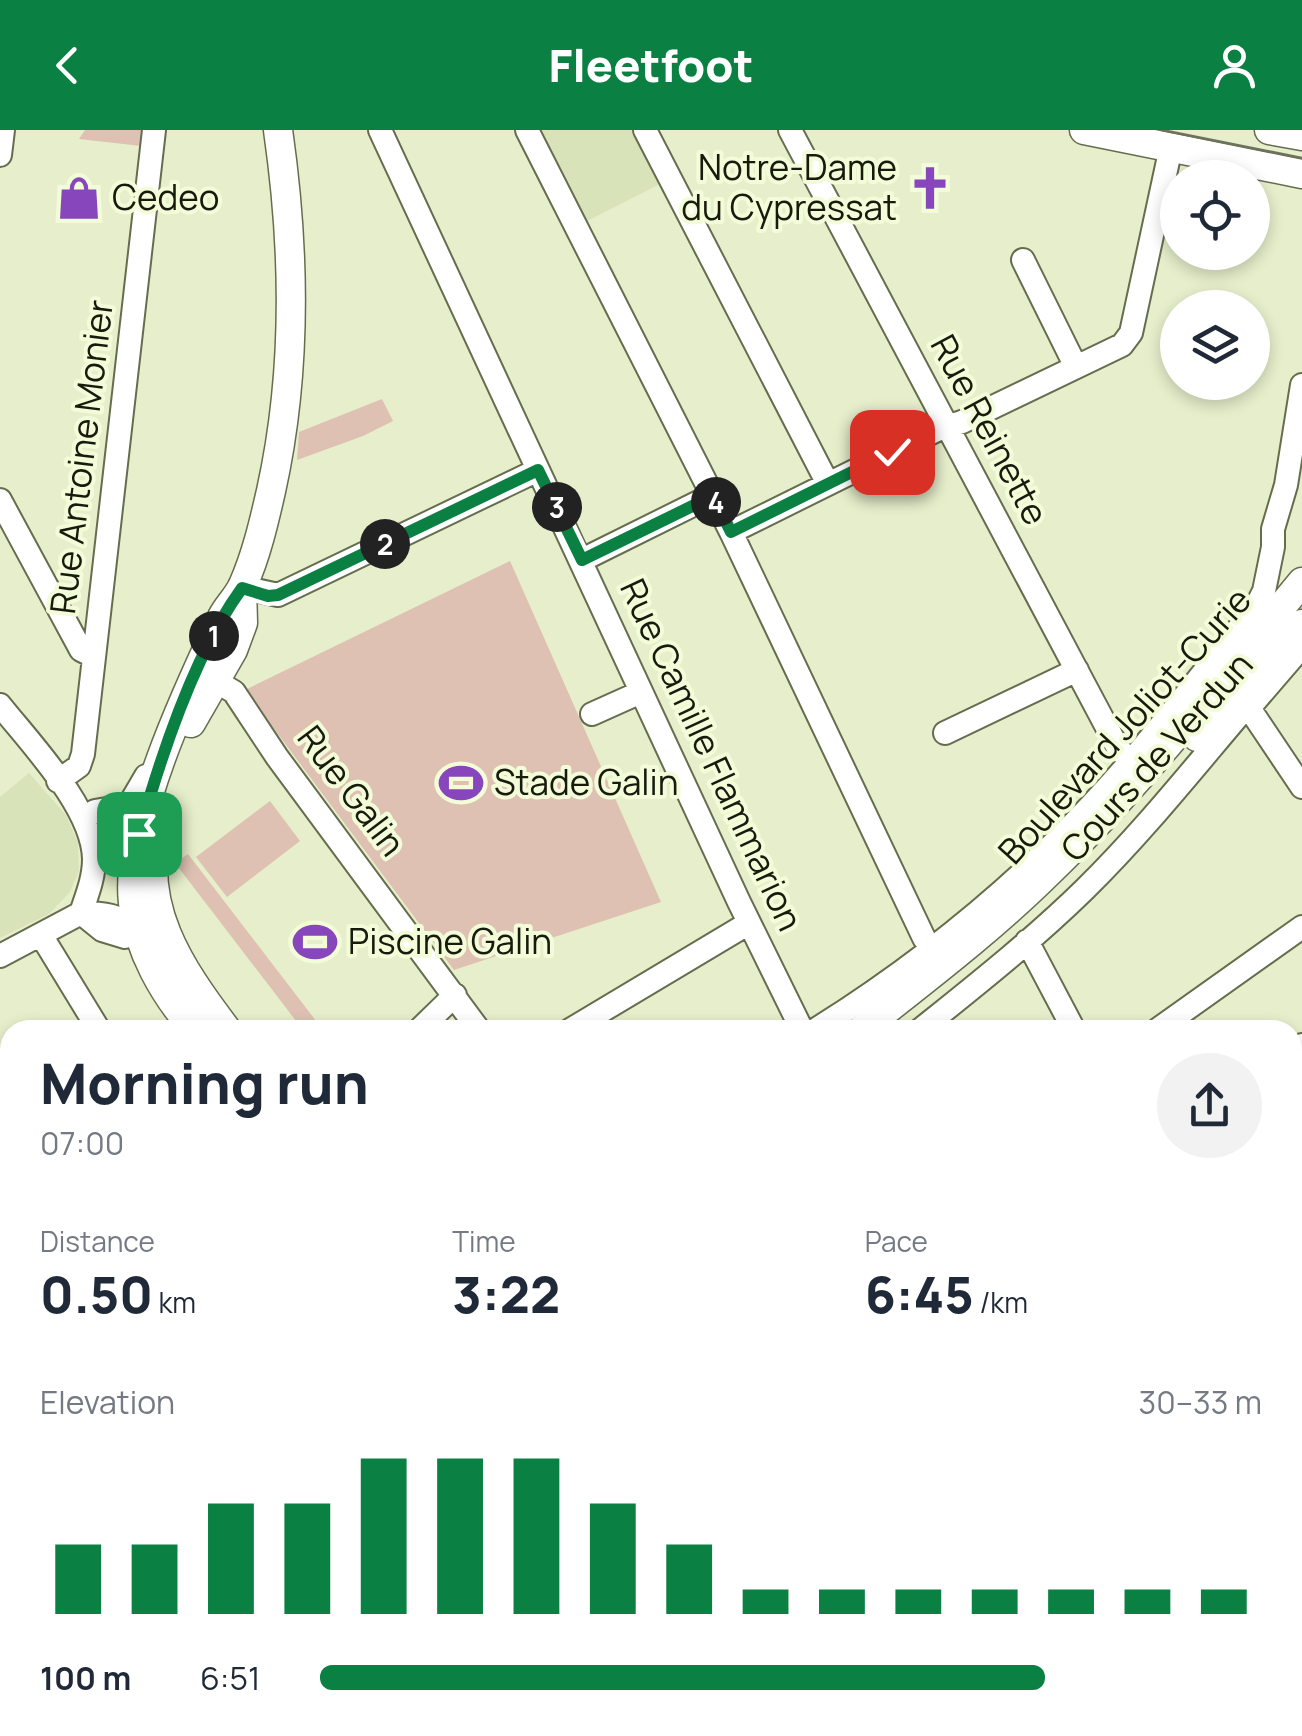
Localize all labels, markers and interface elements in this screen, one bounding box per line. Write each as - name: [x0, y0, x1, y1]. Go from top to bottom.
- text: Fleetfoot: [549, 34, 753, 96]
- icon: back: [40, 38, 95, 93]
- icon: person: [1207, 38, 1262, 93]
- place label: Notre-Dame du Cypressat: [681, 143, 897, 231]
- map controls: [1160, 160, 1270, 400]
- button: locate: [1160, 160, 1270, 270]
- church icon: Notre-Dame du Cypressat: [906, 164, 954, 212]
- place label: Cedeo: [112, 173, 219, 221]
- shop icon: Cedeo: [55, 174, 103, 222]
- button: layers: [1160, 290, 1270, 400]
- street label: Rue Antoine Monier: [38, 297, 124, 617]
- street label: Rue Reinette: [920, 326, 1060, 533]
- pin: [850, 410, 935, 495]
- icon: check: [865, 425, 920, 480]
- pin: 4: [691, 477, 741, 527]
- pin: 3: [532, 482, 582, 532]
- text: 4: [707, 483, 725, 521]
- text: 3: [549, 488, 565, 526]
- pin: 2: [360, 519, 410, 569]
- text: 2: [377, 525, 393, 563]
- street label: Rue Camille Flammarion: [609, 571, 815, 938]
- street label: Boulevard Joliot-Curie: [987, 577, 1261, 874]
- pin: 1: [189, 611, 239, 661]
- text: 1: [208, 617, 220, 655]
- street label: Cours de Verdun: [1049, 641, 1263, 871]
- street label: Rue Galin: [287, 715, 417, 865]
- place label: Stade Galin: [494, 758, 678, 806]
- sports icon: Stade Galin: [437, 759, 485, 807]
- pin: [97, 792, 182, 877]
- icon: arrive: [112, 807, 167, 862]
- place label: Piscine Galin: [348, 917, 552, 965]
- sports icon: Piscine Galin: [291, 918, 339, 966]
- text: Morning run: [40, 1045, 369, 1121]
- button: share: [1157, 1053, 1262, 1158]
- text: 07:00: [40, 1121, 124, 1165]
- text: Distance: [40, 1222, 155, 1260]
- text: Time: [452, 1222, 516, 1260]
- text: Pace: [865, 1222, 928, 1260]
- text: 0.50: [40, 1260, 153, 1328]
- text: 3:22: [452, 1260, 560, 1328]
- text: 6:45: [865, 1260, 974, 1328]
- text: km: [153, 1283, 196, 1321]
- text: /km: [974, 1283, 1028, 1321]
- text: Elevation: [40, 1380, 175, 1424]
- text: 30–33 m: [1139, 1380, 1262, 1424]
- text: 100 m: [40, 1656, 131, 1700]
- text: 6:51: [200, 1656, 260, 1700]

